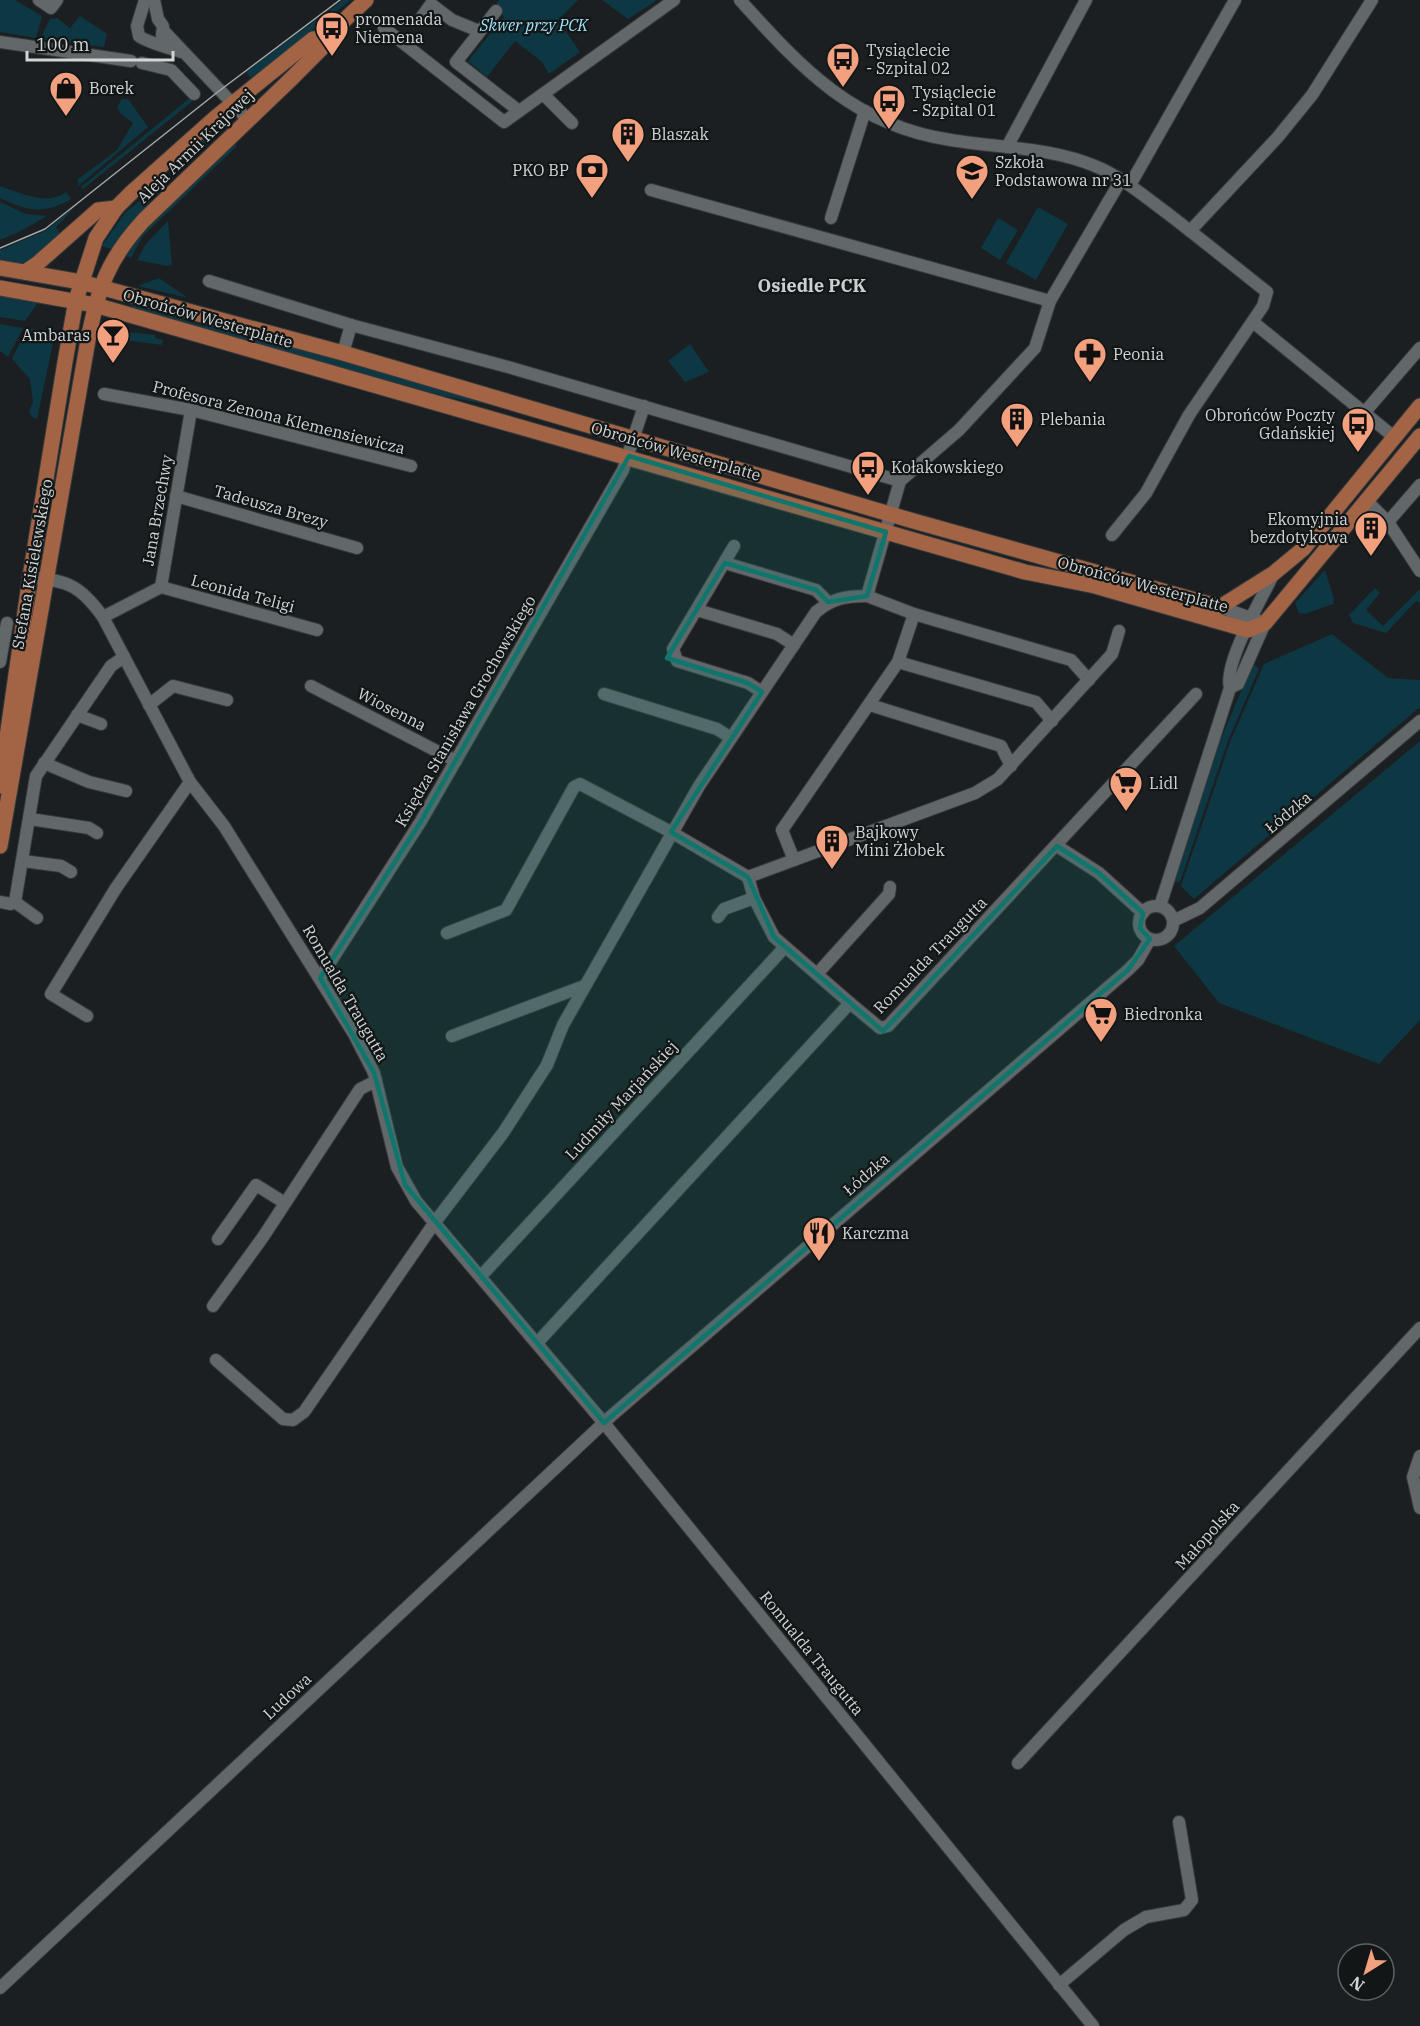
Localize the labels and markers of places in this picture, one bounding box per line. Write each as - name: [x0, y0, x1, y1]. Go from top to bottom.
- place label: promenada Niemena: [355, 9, 442, 47]
- bus stop icon: promenada Niemena: [314, 10, 350, 57]
- place label: Tysiąclecie - Szpital 02: [866, 40, 950, 78]
- bus stop icon: Tysiąclecie - Szpital 02: [825, 41, 861, 88]
- shop icon: Borek: [48, 70, 84, 117]
- place label: Borek: [89, 78, 134, 98]
- place label: Tysiąclecie - Szpital 01: [912, 82, 996, 120]
- bus stop icon: Tysiąclecie - Szpital 01: [871, 83, 907, 130]
- building icon: Blaszak: [610, 116, 646, 163]
- place label: Blaszak: [651, 124, 710, 144]
- bank icon: PKO BP: [574, 152, 610, 199]
- place label: Szkoła Podstawowa nr 31: [995, 152, 1132, 190]
- school or university icon: Szkoła Podstawowa nr 31: [954, 153, 990, 200]
- place label: PKO BP: [512, 160, 569, 180]
- bar icon: Ambaras: [95, 317, 131, 364]
- place label: Ambaras: [22, 325, 90, 345]
- pharmacy icon: Peonia: [1072, 336, 1108, 383]
- place label: Peonia: [1113, 344, 1165, 364]
- building icon: Plebania: [999, 401, 1035, 448]
- place label: Obrońców Poczty Gdańskiej: [1205, 405, 1335, 443]
- bus stop icon: Obrońców Poczty Gdańskiej: [1340, 406, 1376, 453]
- place label: Plebania: [1040, 409, 1106, 429]
- bus stop icon: Kołakowskiego: [850, 449, 886, 496]
- place label: Kołakowskiego: [891, 457, 1003, 477]
- place label: Ekomyjnia bezdotykowa: [1250, 509, 1348, 547]
- building icon: Ekomyjnia bezdotykowa: [1353, 510, 1389, 557]
- supermarket icon: Lidl: [1108, 765, 1144, 812]
- place label: Lidl: [1149, 773, 1178, 793]
- place label: Bajkowy Mini Żłobek: [855, 822, 945, 860]
- building icon: Bajkowy Mini Żłobek: [814, 823, 850, 870]
- supermarket icon: Biedronka: [1083, 996, 1119, 1043]
- place label: Biedronka: [1124, 1004, 1203, 1024]
- restaurant icon: Karczma: [801, 1215, 837, 1262]
- place label: Karczma: [842, 1223, 910, 1243]

